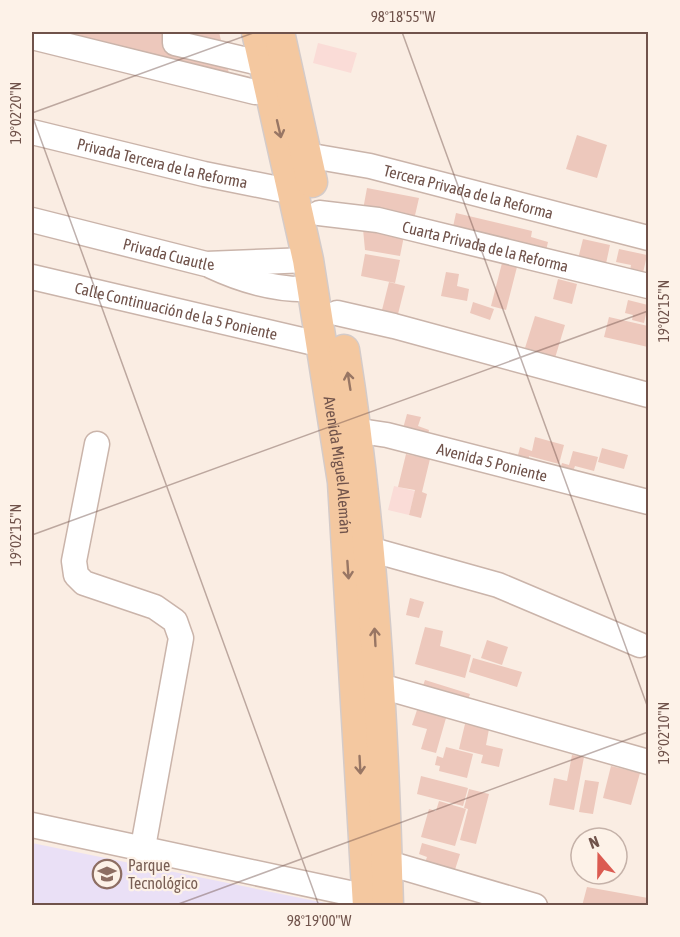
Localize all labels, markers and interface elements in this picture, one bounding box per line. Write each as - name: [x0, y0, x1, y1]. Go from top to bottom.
- text: 98°18'55"W: [371, 8, 435, 25]
- text: 19°02'20"N: [7, 82, 24, 144]
- one-way arrow: [273, 120, 285, 139]
- street label: Privada Tercera de la Reforma: [75, 134, 249, 192]
- street label: Tercera Privada de la Reforma: [382, 161, 555, 222]
- street label: Cuarta Privada de la Reforma: [400, 217, 570, 275]
- street label: Privada Cuautle: [121, 234, 215, 273]
- street label: Calle Continuación de la 5 Poniente: [73, 278, 279, 343]
- text: 19°02'15"N: [655, 280, 672, 342]
- one-way arrow: [343, 372, 354, 391]
- street label: Avenida Miguel Alemán: [321, 395, 355, 535]
- street label: Avenida 5 Poniente: [435, 439, 549, 485]
- text: 19°02'15"N: [7, 504, 24, 566]
- one-way arrow: [343, 560, 354, 580]
- one-way arrow: [369, 628, 380, 648]
- text: 19°02'10"N: [655, 702, 672, 764]
- one-way arrow: [355, 755, 366, 775]
- north arrow: [569, 826, 629, 886]
- text: N: [586, 832, 601, 852]
- place label: Parque Tecnológico: [128, 856, 198, 893]
- school or university icon: Parque Tecnológico: [91, 858, 123, 890]
- text: 98°19'00"W: [287, 912, 351, 929]

